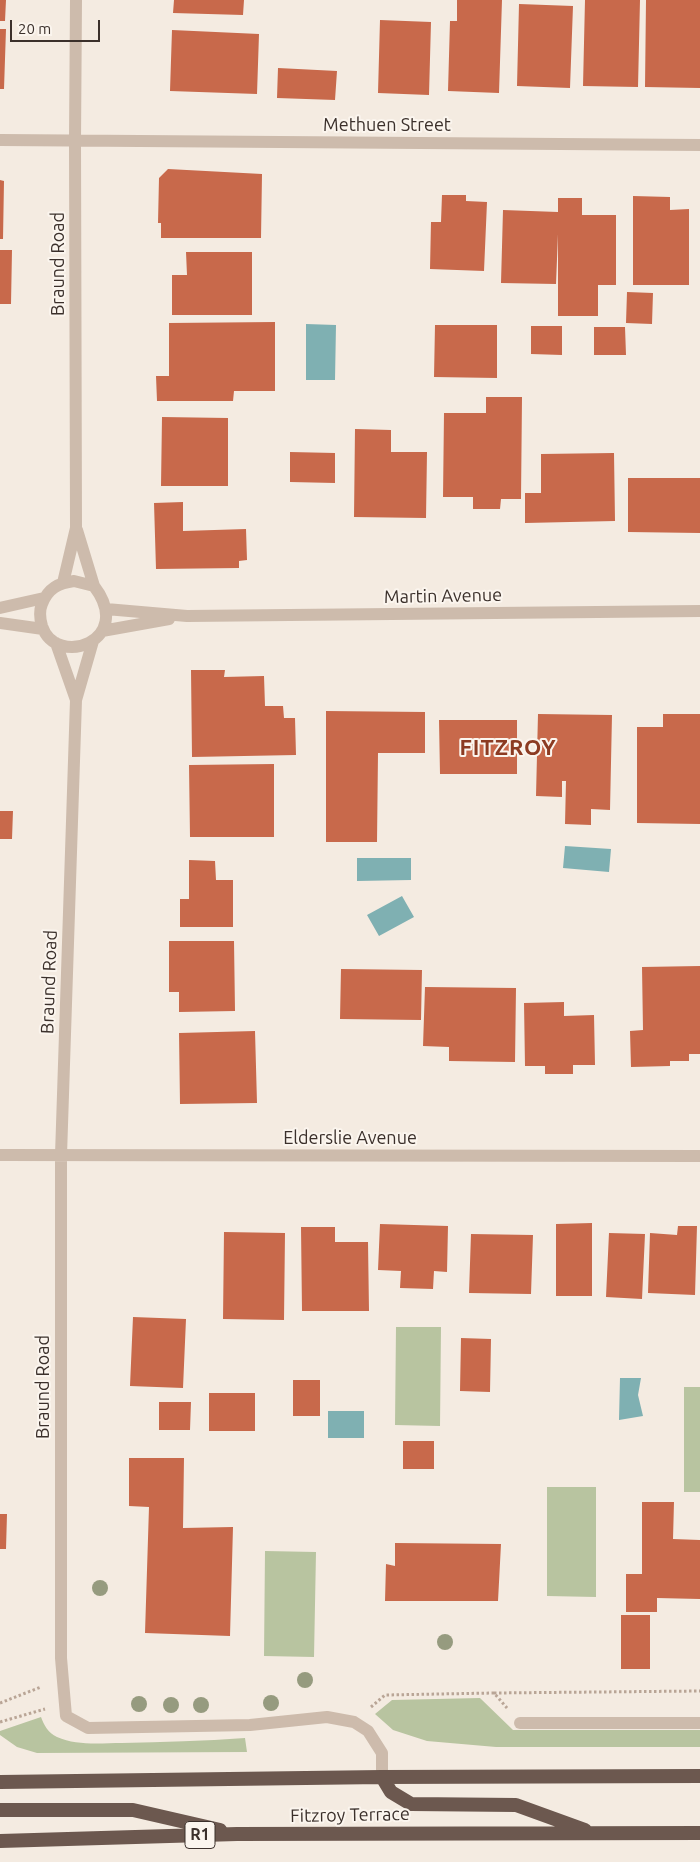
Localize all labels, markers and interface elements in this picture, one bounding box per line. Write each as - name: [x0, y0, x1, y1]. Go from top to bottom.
- scale bar: [12, 10, 102, 42]
- text: 20 m: [18, 20, 51, 37]
- street label: Methuen Street: [323, 114, 451, 136]
- street label: Braund Road: [47, 212, 69, 316]
- street label: Martin Avenue: [384, 584, 502, 608]
- district label: FITZROY: [459, 735, 557, 761]
- street label: Braund Road: [36, 930, 62, 1034]
- street label: Elderslie Avenue: [283, 1127, 417, 1149]
- street label: Braund Road: [32, 1335, 54, 1439]
- street label: Fitzroy Terrace: [290, 1803, 410, 1827]
- road number: R1: [185, 1822, 215, 1848]

